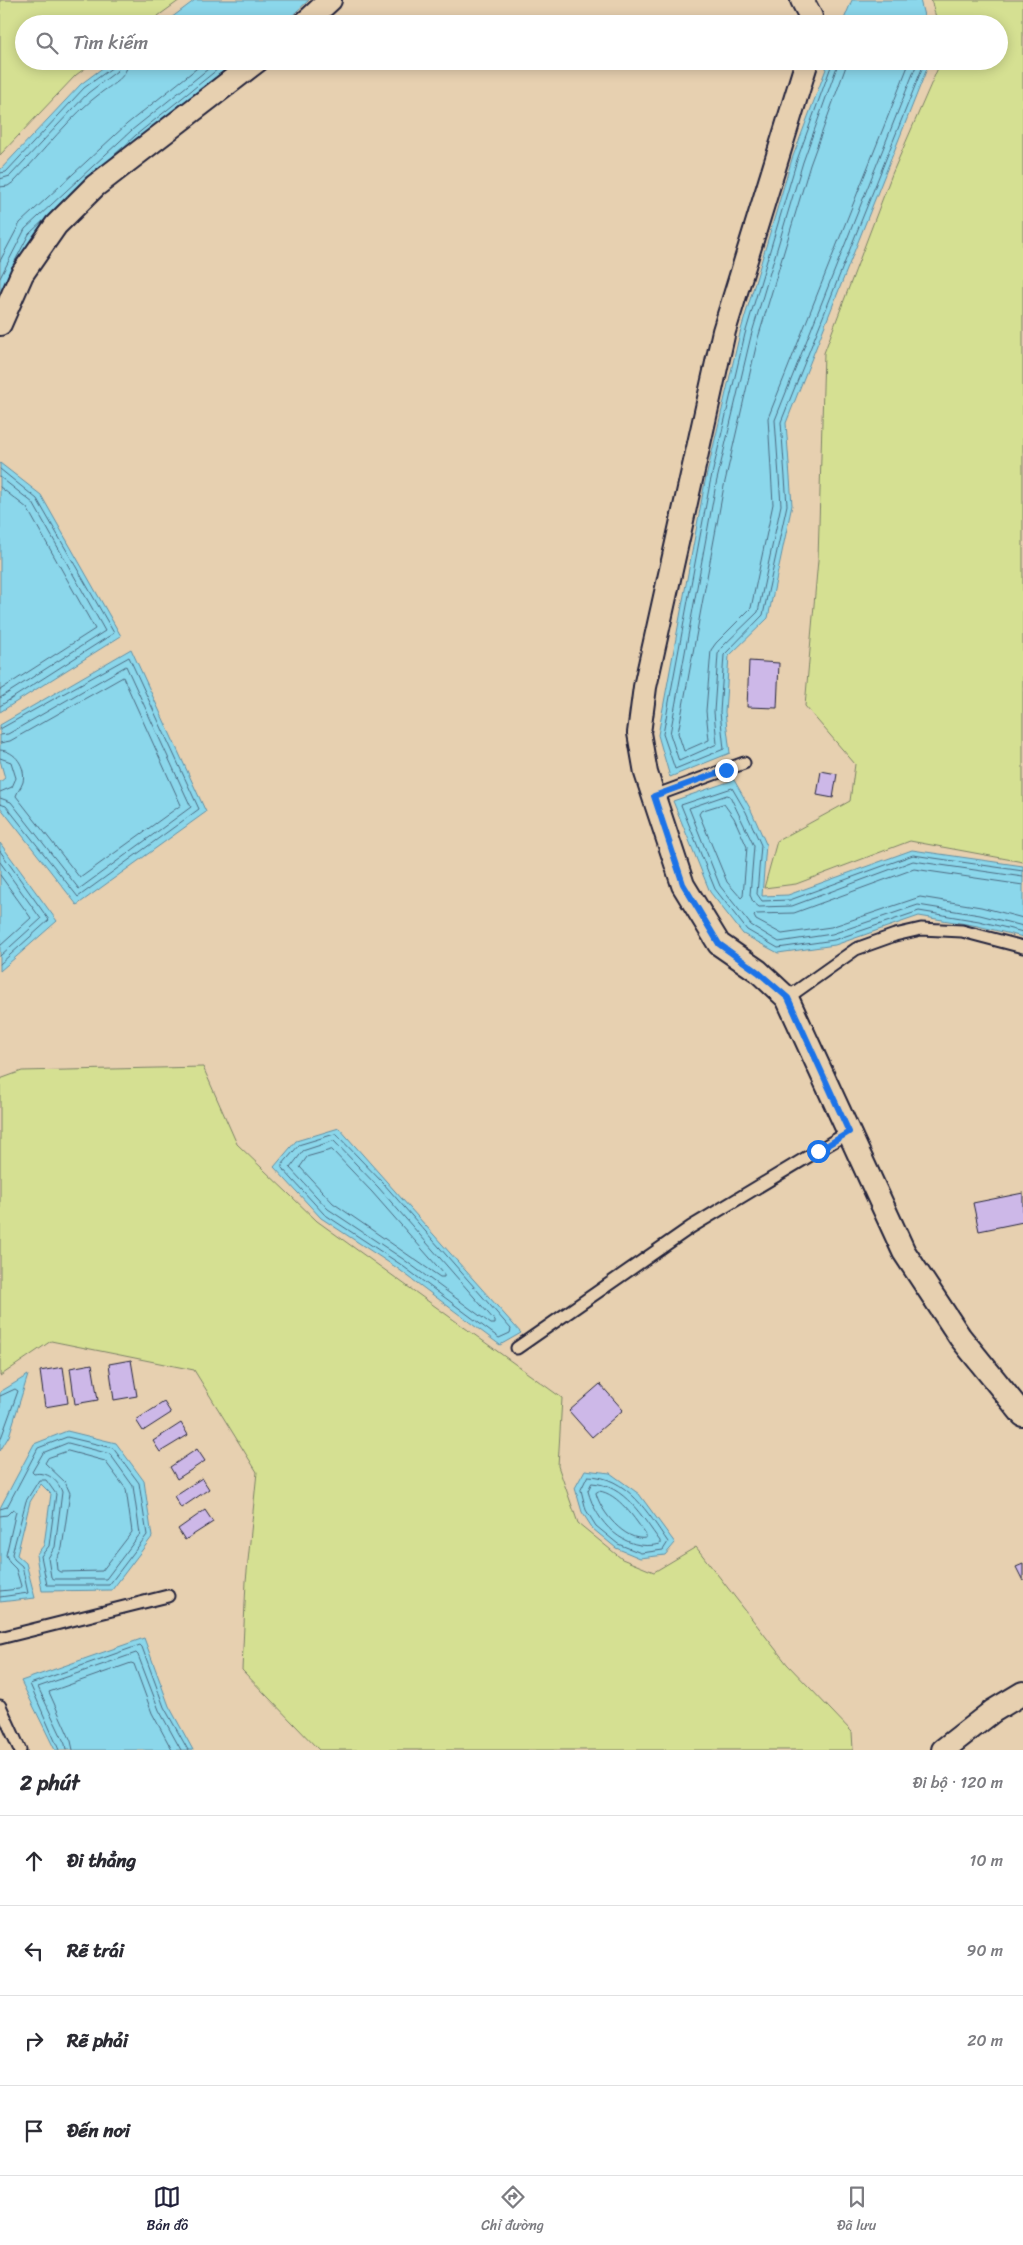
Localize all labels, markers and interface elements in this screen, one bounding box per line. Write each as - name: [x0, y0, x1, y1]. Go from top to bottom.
- search box: [15, 15, 1008, 70]
- text: Tìm kiếm: [73, 26, 148, 59]
- icon: search: [33, 29, 61, 57]
- route end: [715, 759, 738, 782]
- route start: [807, 1140, 830, 1163]
- text: 2 phút: [20, 1764, 79, 1802]
- text: Đi bộ · 120 m: [913, 1768, 1003, 1797]
- text: Đi thẳng: [67, 1844, 136, 1877]
- text: 10 m: [970, 1846, 1003, 1875]
- icon: ahead: [20, 1847, 48, 1875]
- text: Rẽ trái: [67, 1934, 124, 1967]
- text: 90 m: [967, 1936, 1003, 1965]
- icon: left: [20, 1937, 48, 1965]
- text: Rẽ phải: [67, 2024, 128, 2057]
- text: 20 m: [967, 2026, 1003, 2055]
- icon: right: [20, 2027, 48, 2055]
- text: Đến nơi: [67, 2114, 130, 2147]
- icon: arrive: [20, 2117, 48, 2145]
- tab: Bản đồ: [147, 2183, 188, 2238]
- tab: Chỉ đường: [481, 2183, 544, 2238]
- tab: Đã lưu: [837, 2183, 876, 2238]

